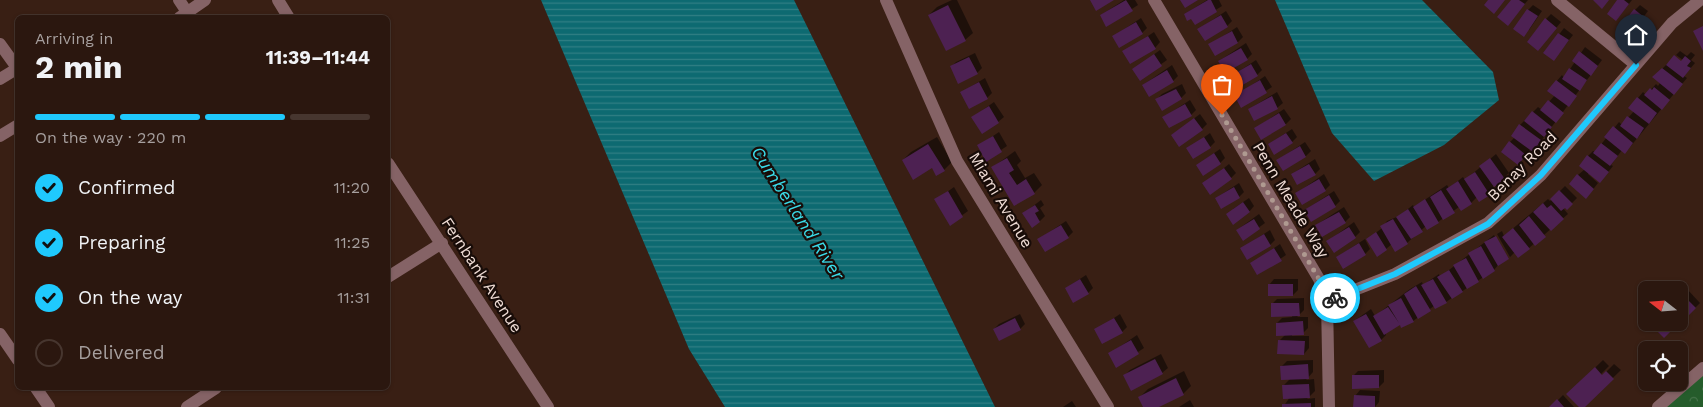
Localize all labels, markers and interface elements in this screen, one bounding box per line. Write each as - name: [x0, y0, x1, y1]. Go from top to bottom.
- pin: [1615, 14, 1657, 65]
- icon: home: [1622, 21, 1650, 49]
- text: Arriving in: [35, 29, 113, 48]
- text: 11:39–11:44: [266, 46, 370, 69]
- text: 2 min: [35, 48, 123, 86]
- pin: [1201, 64, 1243, 115]
- icon: bag: [1208, 71, 1236, 99]
- street label: Benay Road: [1483, 127, 1561, 205]
- text: On the way · 220 m: [35, 128, 186, 147]
- street label: Penn Meade Way: [1249, 139, 1333, 262]
- water label: Cumberland River: [747, 142, 850, 284]
- street label: Miami Avenue: [965, 149, 1037, 251]
- icon: check: [35, 174, 63, 202]
- text: Confirmed: [78, 176, 175, 199]
- text: 11:20: [334, 178, 370, 197]
- street label: Fernbank Avenue: [438, 214, 526, 336]
- icon: check: [35, 229, 63, 257]
- text: Preparing: [78, 231, 165, 254]
- text: 11:25: [334, 233, 370, 252]
- courier: [1310, 273, 1360, 323]
- north arrow: [1638, 281, 1688, 331]
- map controls: [1638, 281, 1688, 391]
- icon: check: [35, 284, 63, 312]
- icon: bike: [1321, 284, 1349, 312]
- text: On the way: [78, 286, 182, 309]
- text: 11:31: [337, 288, 370, 307]
- text: Delivered: [78, 341, 165, 364]
- button: locate: [1638, 341, 1688, 391]

